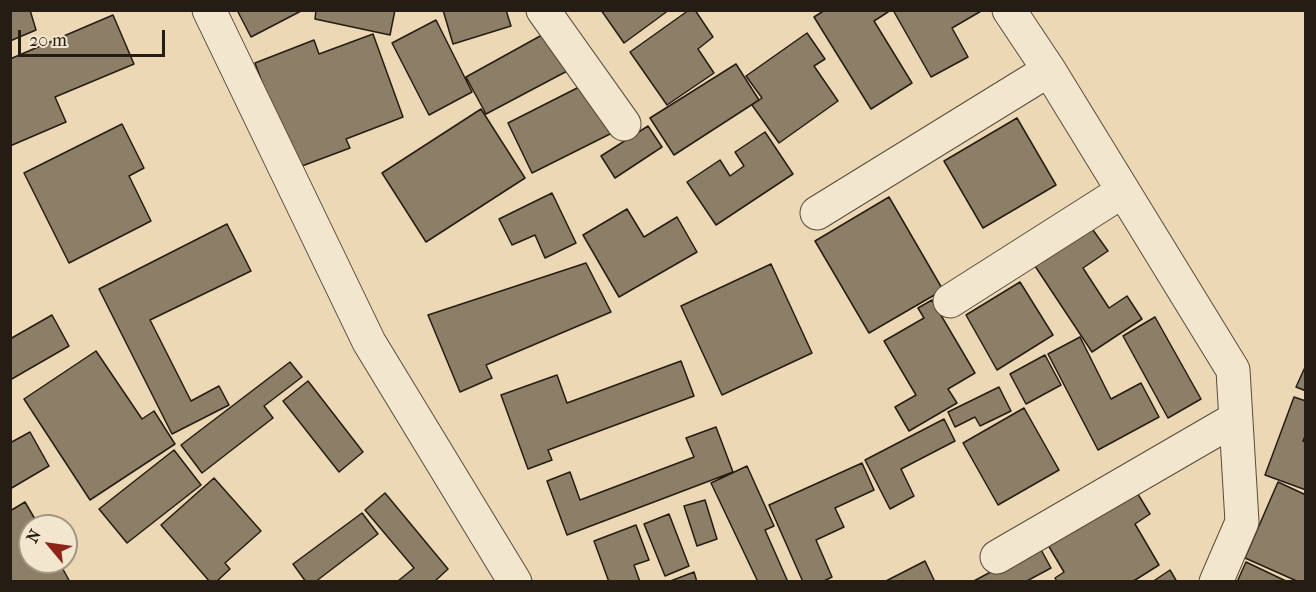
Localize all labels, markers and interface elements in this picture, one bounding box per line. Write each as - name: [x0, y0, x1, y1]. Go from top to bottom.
- scale bar: [21, 18, 168, 56]
- text: 20 m: [29, 30, 67, 51]
- north arrow: [18, 514, 78, 574]
- text: N: [22, 526, 45, 546]

